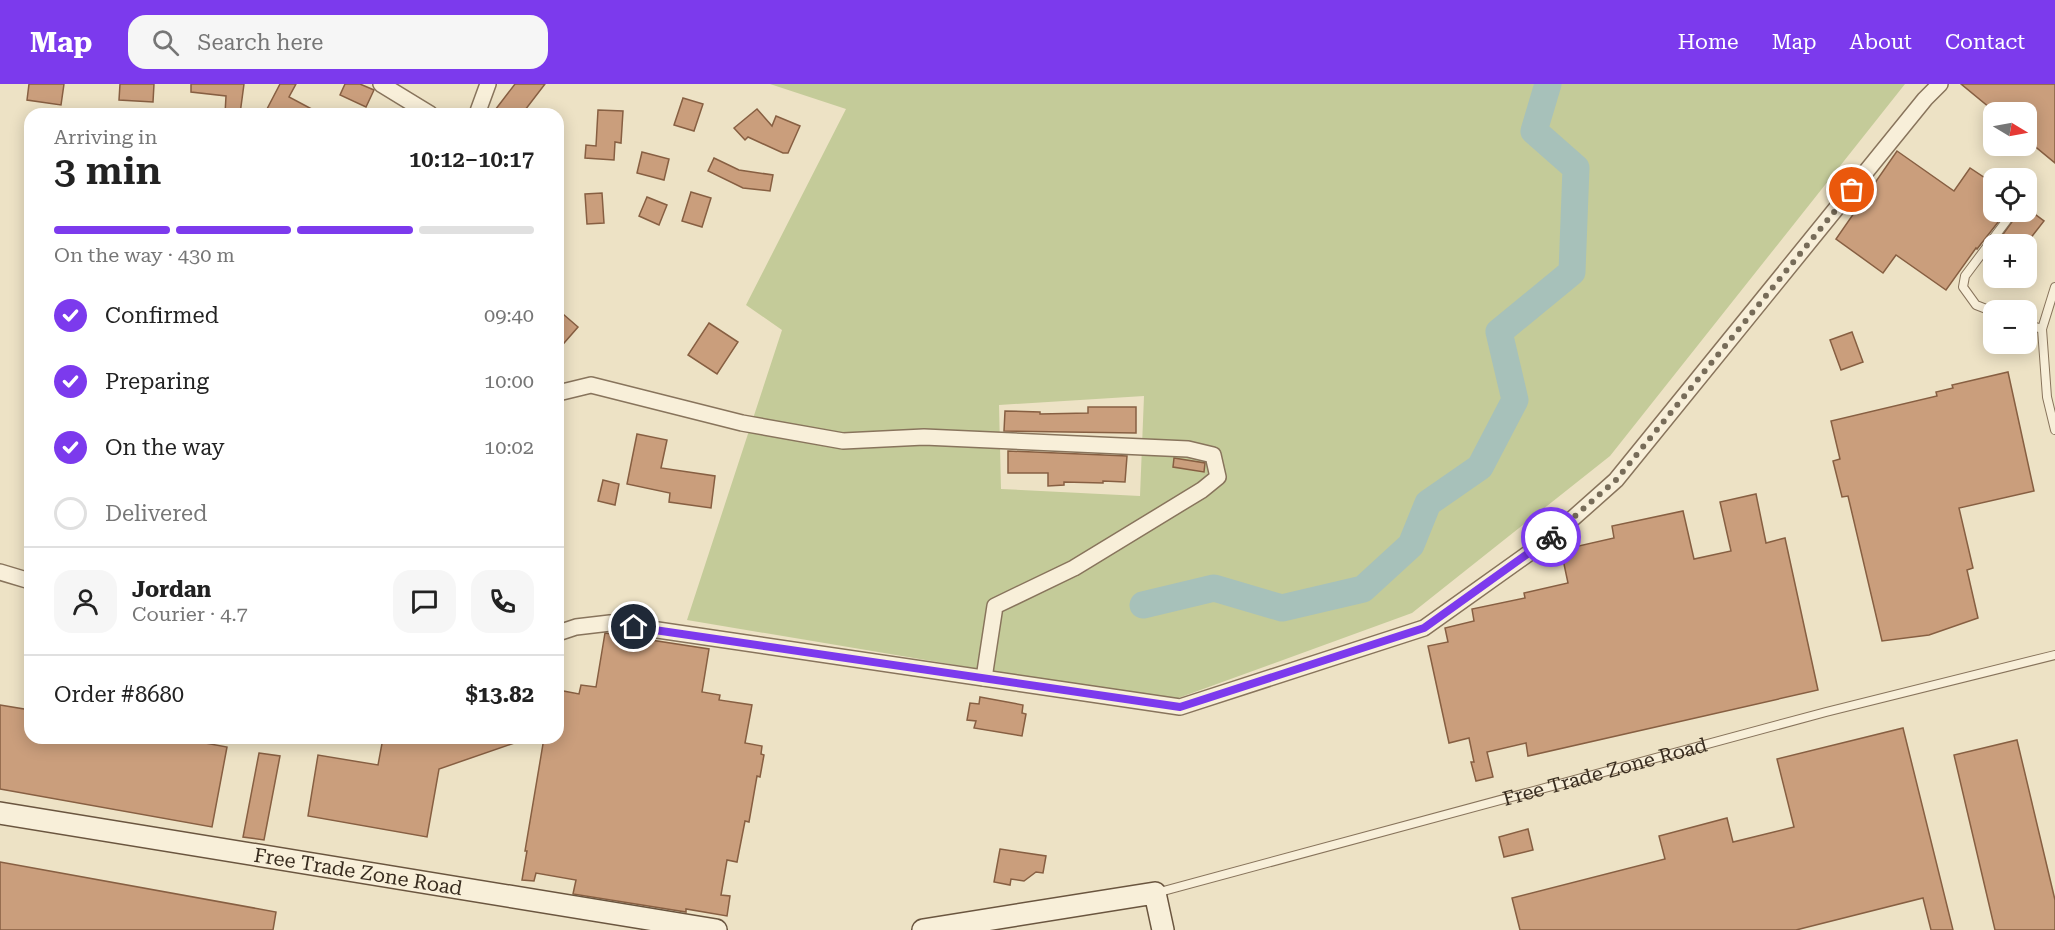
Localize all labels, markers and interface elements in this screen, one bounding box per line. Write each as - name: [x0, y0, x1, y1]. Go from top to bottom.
- search box: [128, 15, 548, 69]
- text: Map: [30, 26, 92, 59]
- icon: search: [149, 26, 182, 59]
- text: Search here: [197, 30, 323, 55]
- text: Home: [1678, 30, 1739, 54]
- text: Map: [1772, 30, 1817, 54]
- text: About: [1850, 30, 1912, 54]
- text: Contact: [1945, 30, 2025, 54]
- north arrow: [1983, 102, 2037, 156]
- map controls: [1983, 102, 2037, 354]
- text: Arriving in: [54, 125, 157, 149]
- text: 10:12–10:17: [409, 147, 534, 172]
- text: 3 min: [54, 148, 161, 194]
- pin: [1826, 164, 1877, 215]
- button: locate: [1983, 168, 2037, 222]
- icon: bag: [1835, 173, 1868, 206]
- button: +: [1983, 234, 2037, 288]
- text: On the way · 430 m: [54, 243, 235, 267]
- icon: check: [54, 299, 87, 332]
- button: −: [1983, 300, 2037, 354]
- text: Confirmed: [105, 303, 219, 328]
- text: 09:40: [484, 303, 534, 327]
- icon: check: [54, 365, 87, 398]
- text: Preparing: [105, 369, 209, 394]
- text: 10:00: [484, 369, 534, 393]
- icon: check: [54, 431, 87, 464]
- text: On the way: [105, 435, 225, 460]
- text: 10:02: [484, 435, 534, 459]
- text: Delivered: [105, 501, 207, 526]
- courier: [1521, 507, 1581, 567]
- icon: bike: [1535, 521, 1568, 554]
- button: person: [54, 570, 117, 633]
- button: chat: [393, 570, 456, 633]
- button: phone: [471, 570, 534, 633]
- text: Jordan: [132, 577, 211, 602]
- pin: [608, 601, 659, 652]
- text: Courier · 4.7: [132, 602, 248, 626]
- icon: home: [617, 610, 650, 643]
- text: Order #8680: [54, 682, 184, 707]
- text: $13.82: [465, 682, 534, 707]
- street label: Free Trade Zone Road: [1500, 733, 1710, 811]
- street label: Free Trade Zone Road: [252, 843, 464, 900]

